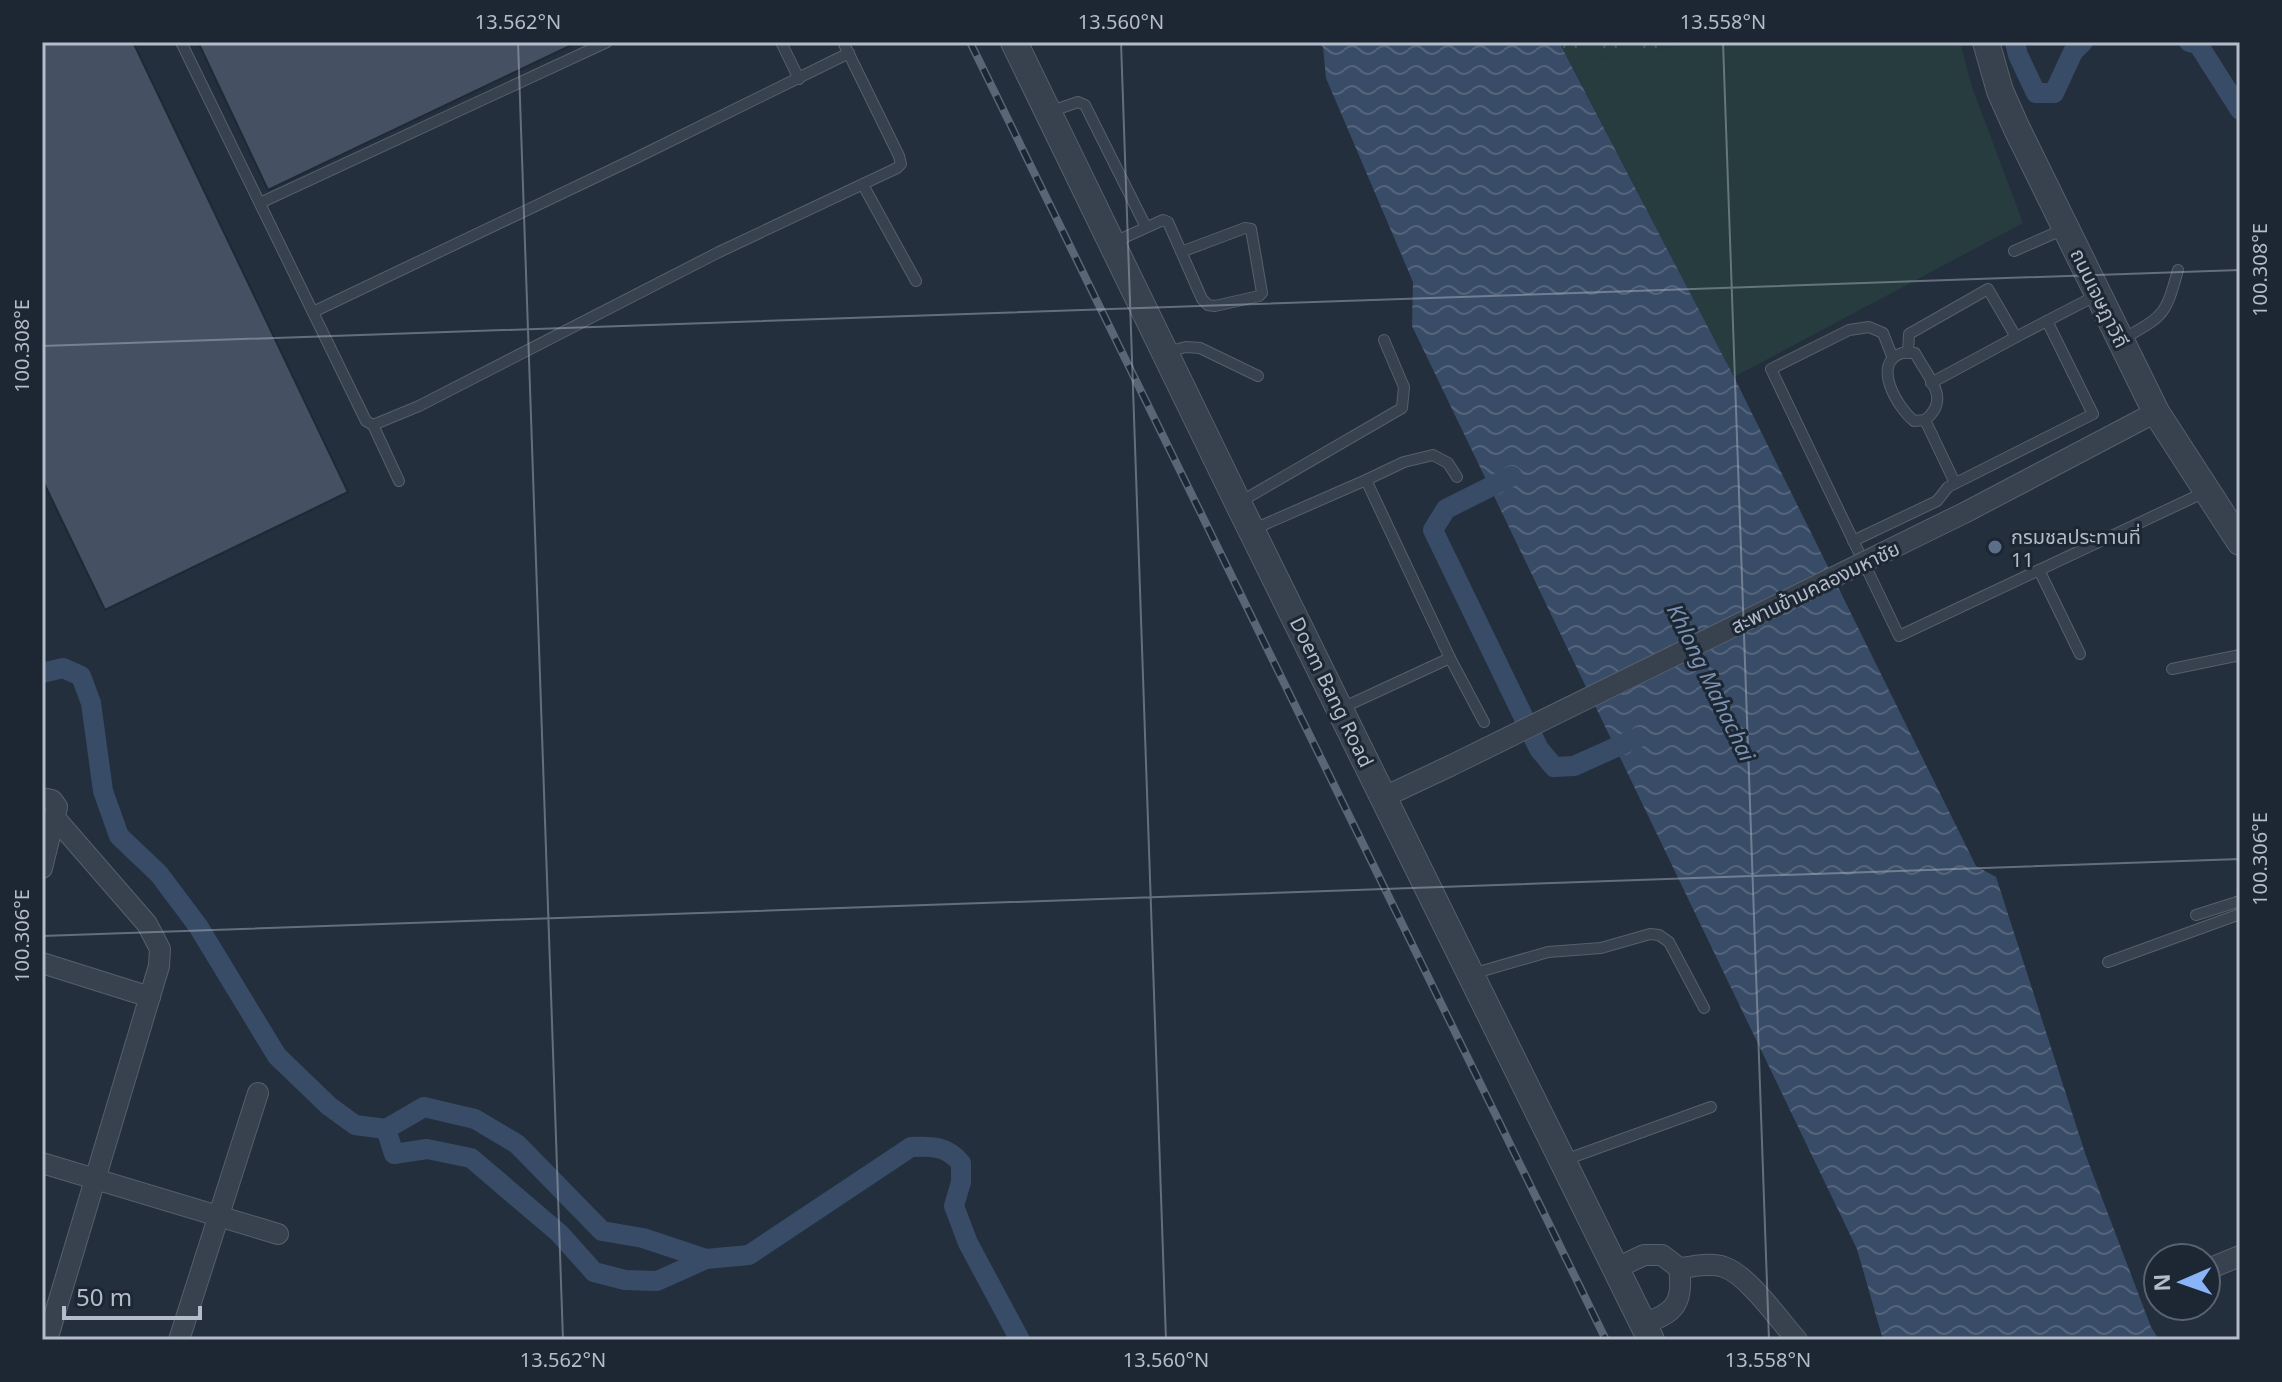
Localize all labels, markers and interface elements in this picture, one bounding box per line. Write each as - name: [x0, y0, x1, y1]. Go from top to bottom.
- text: 13.562°N: [475, 8, 561, 35]
- text: 13.560°N: [1078, 8, 1164, 35]
- text: 13.558°N: [1680, 8, 1766, 35]
- text: 100.308°E: [2246, 223, 2273, 317]
- street label: ถนนเจษฎาวิถี: [2064, 244, 2136, 352]
- text: 100.308°E: [8, 299, 35, 393]
- place label: กรมชลประทานที่ 11: [2011, 523, 2141, 573]
- street label: สะพานข้ามคลองมหาชัย: [1726, 534, 1904, 640]
- marker: กรมชลประทานที่ 11: [1986, 538, 2004, 556]
- water label: Khlong Mahachai: [1661, 598, 1763, 766]
- street label: Doem Bang Road: [1284, 612, 1380, 772]
- text: 100.306°E: [2246, 812, 2273, 906]
- text: 100.306°E: [8, 889, 35, 983]
- north arrow: [2142, 1242, 2222, 1322]
- scale bar: [64, 1270, 200, 1320]
- text: N: [2146, 1273, 2176, 1292]
- text: 50 m: [76, 1280, 132, 1313]
- text: 13.562°N: [520, 1346, 606, 1373]
- text: 13.560°N: [1123, 1346, 1209, 1373]
- text: 13.558°N: [1725, 1346, 1811, 1373]

